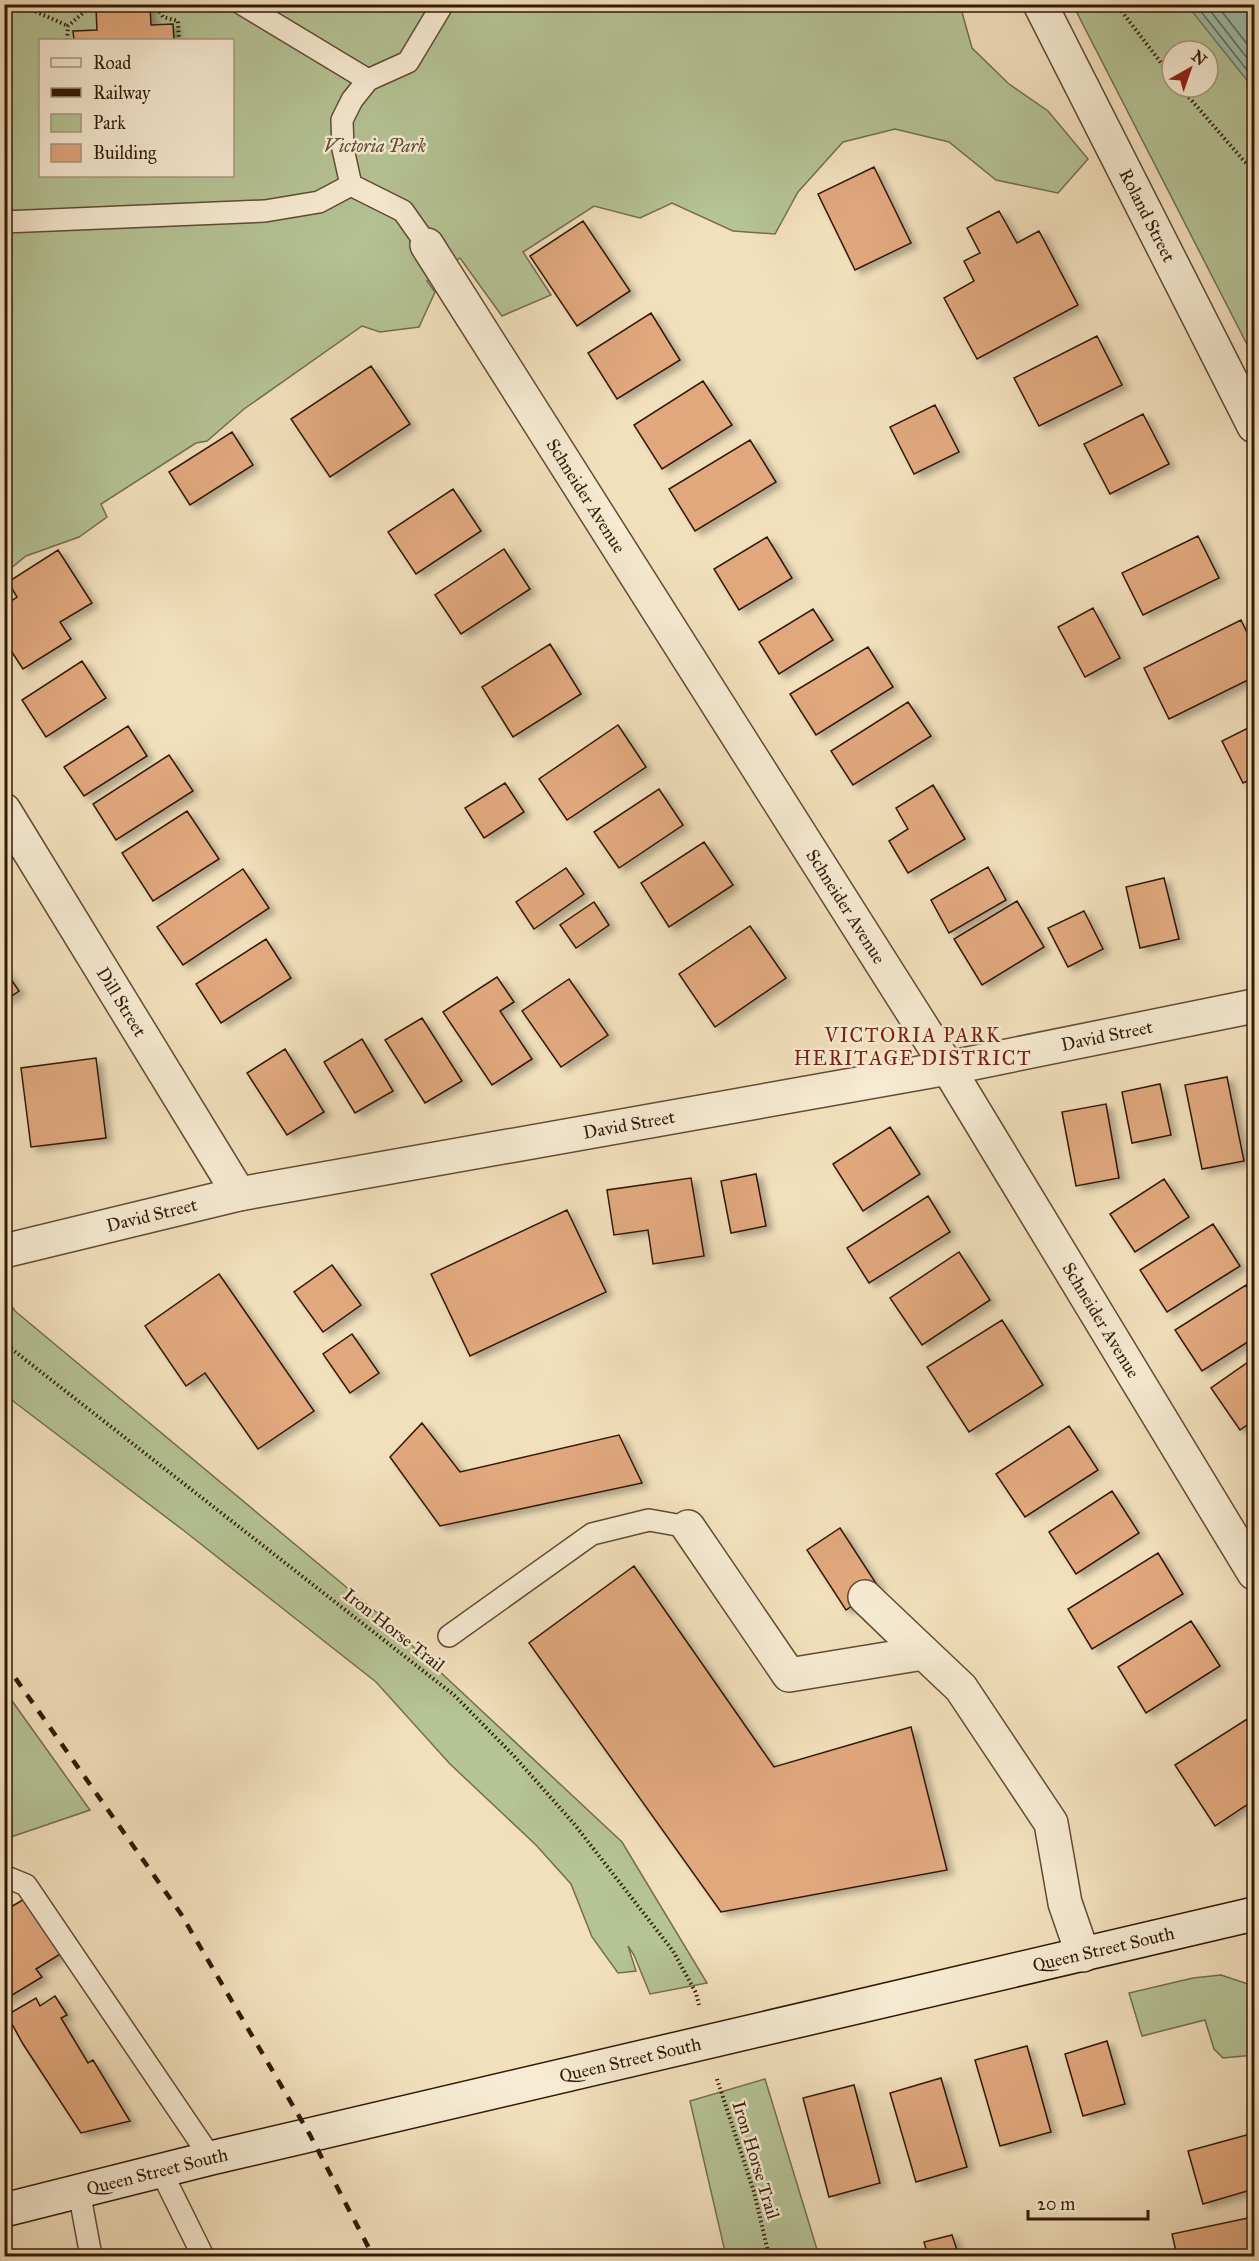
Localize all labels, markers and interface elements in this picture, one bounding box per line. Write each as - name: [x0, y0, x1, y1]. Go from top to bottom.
- legend: [39, 39, 234, 177]
- north arrow: [1160, 39, 1220, 99]
- text: N: [1188, 46, 1211, 70]
- text: Road: [93, 52, 131, 74]
- text: Railway: [93, 82, 151, 104]
- text: Park: [93, 112, 126, 134]
- park label: Victoria Park: [324, 135, 426, 157]
- text: Building: [93, 142, 157, 165]
- street label: Roland Street: [1114, 165, 1180, 266]
- street label: Schneider Avenue: [541, 435, 630, 557]
- street label: Schneider Avenue: [801, 845, 890, 968]
- street label: Dill Street: [92, 963, 151, 1041]
- street label: David Street: [1059, 1016, 1155, 1056]
- district label: VICTORIA PARK HERITAGE DISTRICT: [794, 1023, 1032, 1070]
- street label: David Street: [581, 1106, 677, 1144]
- street label: David Street: [104, 1193, 200, 1237]
- street label: Schneider Avenue: [1057, 1258, 1144, 1382]
- street label: Iron Horse Trail: [339, 1584, 449, 1676]
- street label: Queen Street South: [1030, 1922, 1177, 1976]
- street label: Queen Street South: [557, 2033, 703, 2087]
- street label: Iron Horse Trail: [728, 2098, 784, 2222]
- street label: Queen Street South: [84, 2143, 230, 2200]
- scale bar: [1028, 2183, 1148, 2221]
- text: 20 m: [1037, 2193, 1075, 2215]

